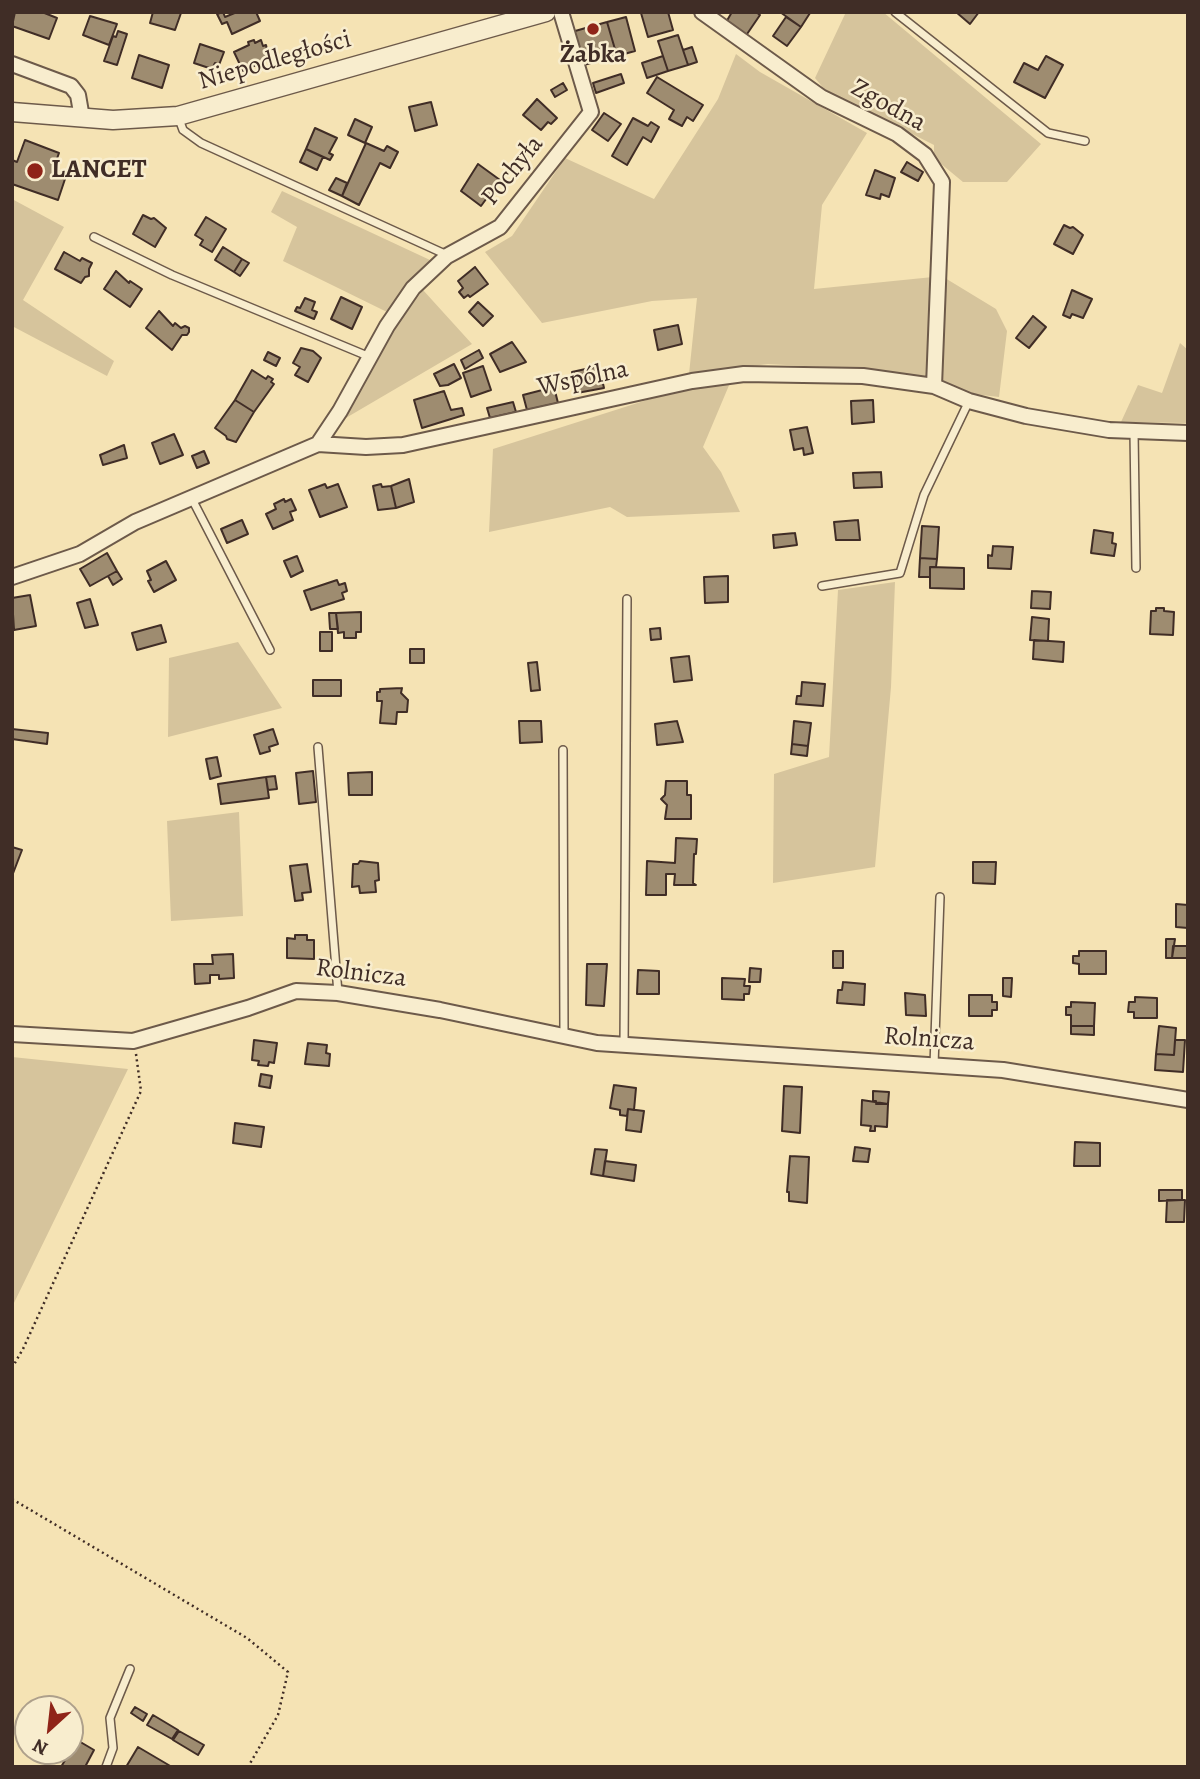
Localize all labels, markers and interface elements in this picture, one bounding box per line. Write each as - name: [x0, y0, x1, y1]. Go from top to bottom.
- marker: Żabka: [585, 21, 601, 37]
- street label: Niepodległości: [195, 24, 355, 98]
- place label: Żabka: [560, 40, 626, 72]
- street label: Zgodna: [845, 73, 931, 139]
- street label: Pochyła: [475, 130, 551, 212]
- place label: LANCET: [51, 155, 147, 187]
- marker: LANCET: [25, 161, 45, 181]
- street label: Wspólna: [535, 354, 631, 404]
- street label: Rolnicza: [314, 953, 408, 995]
- street label: Rolnicza: [882, 1021, 976, 1059]
- north arrow: [14, 1695, 84, 1765]
- text: N: [28, 1732, 52, 1762]

